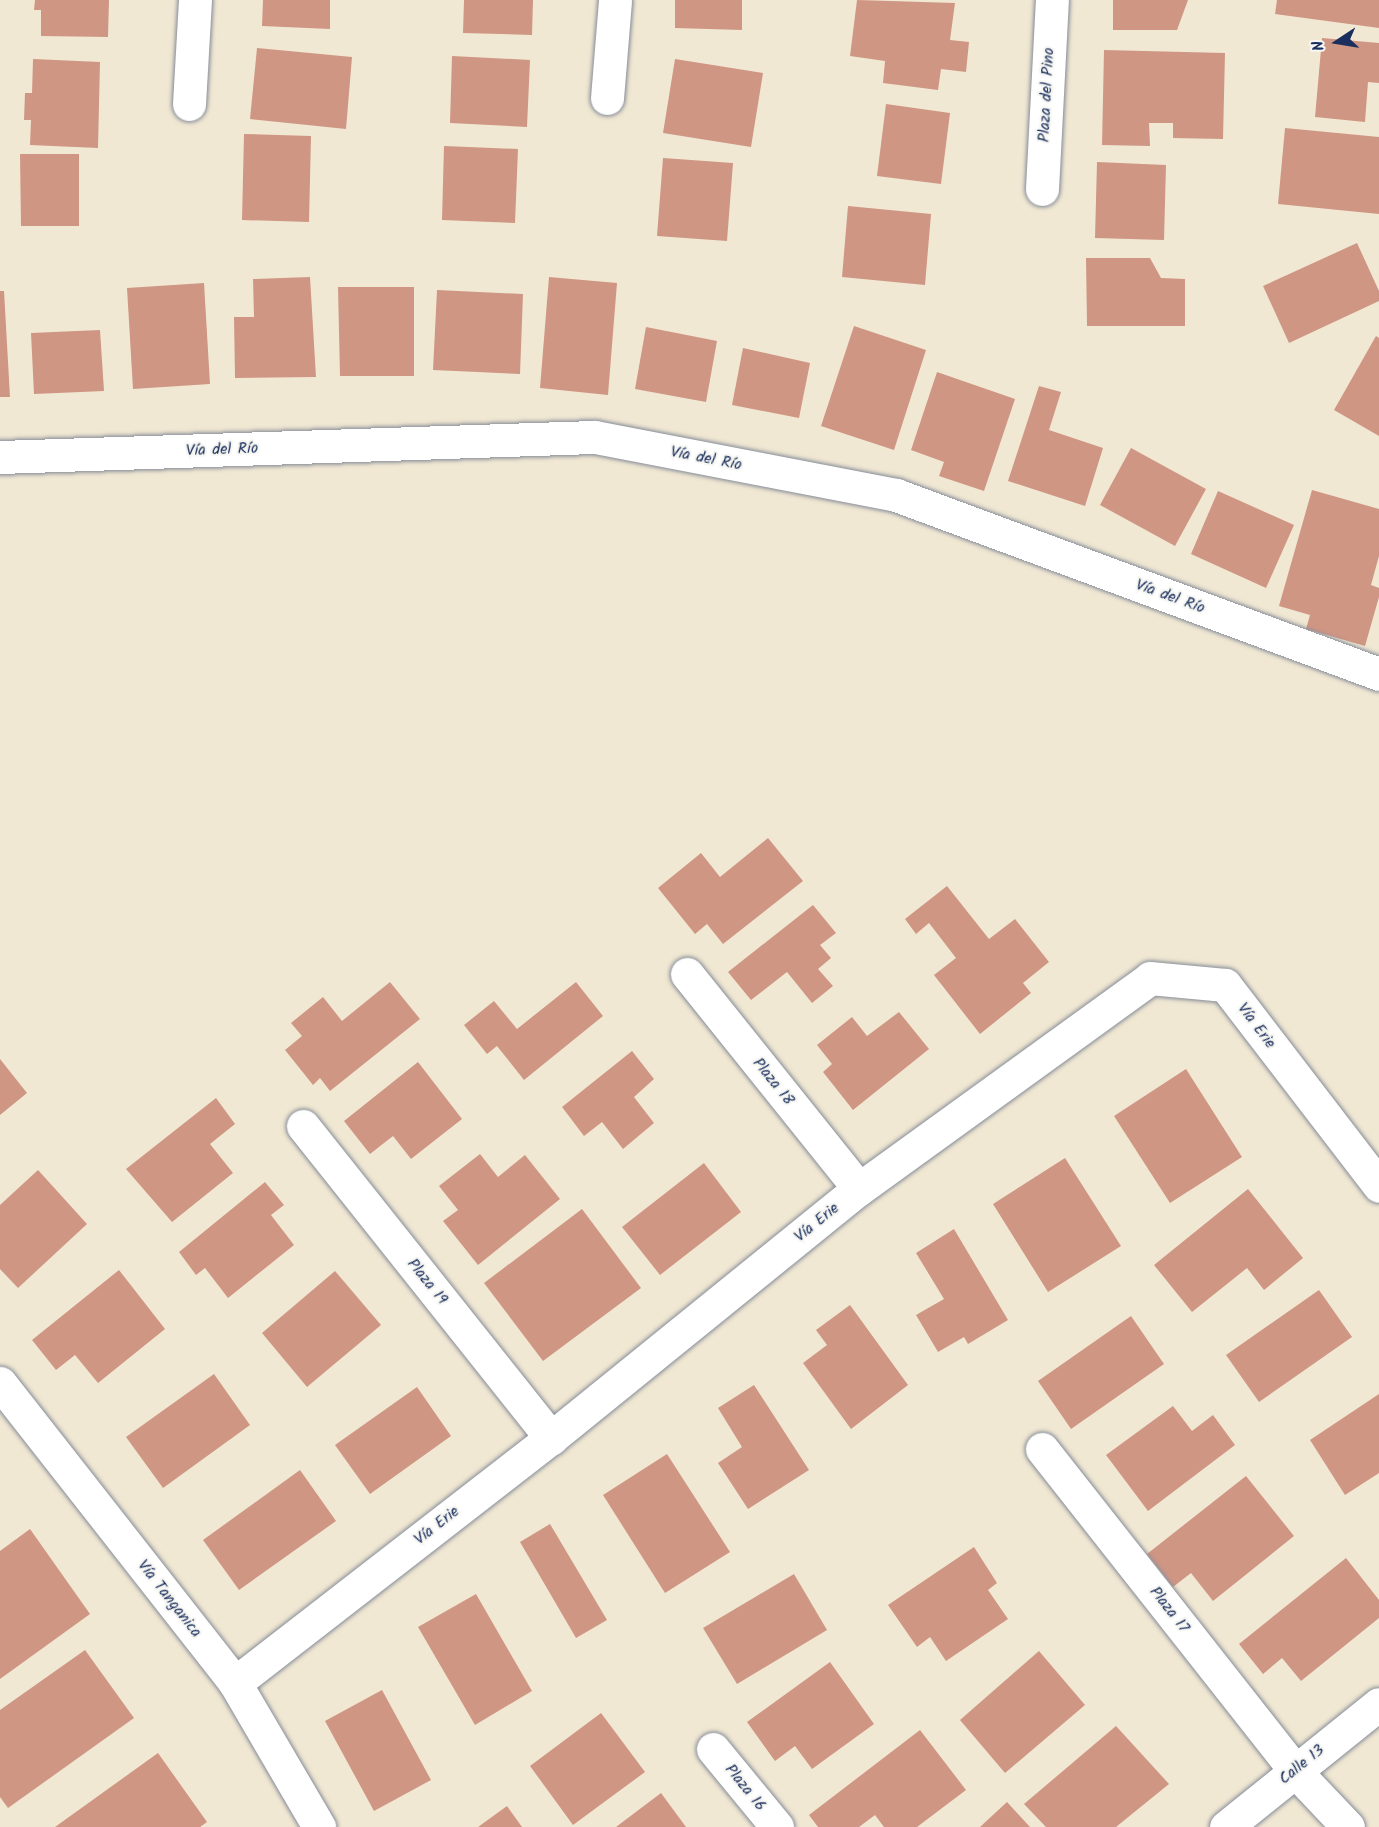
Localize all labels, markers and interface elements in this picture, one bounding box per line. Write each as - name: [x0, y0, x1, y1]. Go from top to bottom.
- north arrow: [1307, 12, 1367, 72]
- text: N: [1306, 38, 1332, 53]
- street label: Plaza del Pino: [1035, 47, 1059, 143]
- street label: Vía del Río: [186, 439, 258, 461]
- street label: Vía del Río: [669, 443, 743, 475]
- street label: Vía del Río: [1133, 576, 1207, 618]
- street label: Vía Erie: [1233, 999, 1279, 1053]
- street label: Plaza 18: [748, 1054, 798, 1110]
- street label: Vía Erie: [791, 1199, 843, 1247]
- street label: Plaza 19: [403, 1255, 451, 1309]
- street label: Vía Erie: [411, 1502, 463, 1550]
- street label: Vía Tanganica: [133, 1556, 205, 1642]
- street label: Plaza 17: [1145, 1583, 1193, 1637]
- street label: Calle 13: [1275, 1741, 1329, 1789]
- street label: Plaza 16: [720, 1761, 770, 1815]

